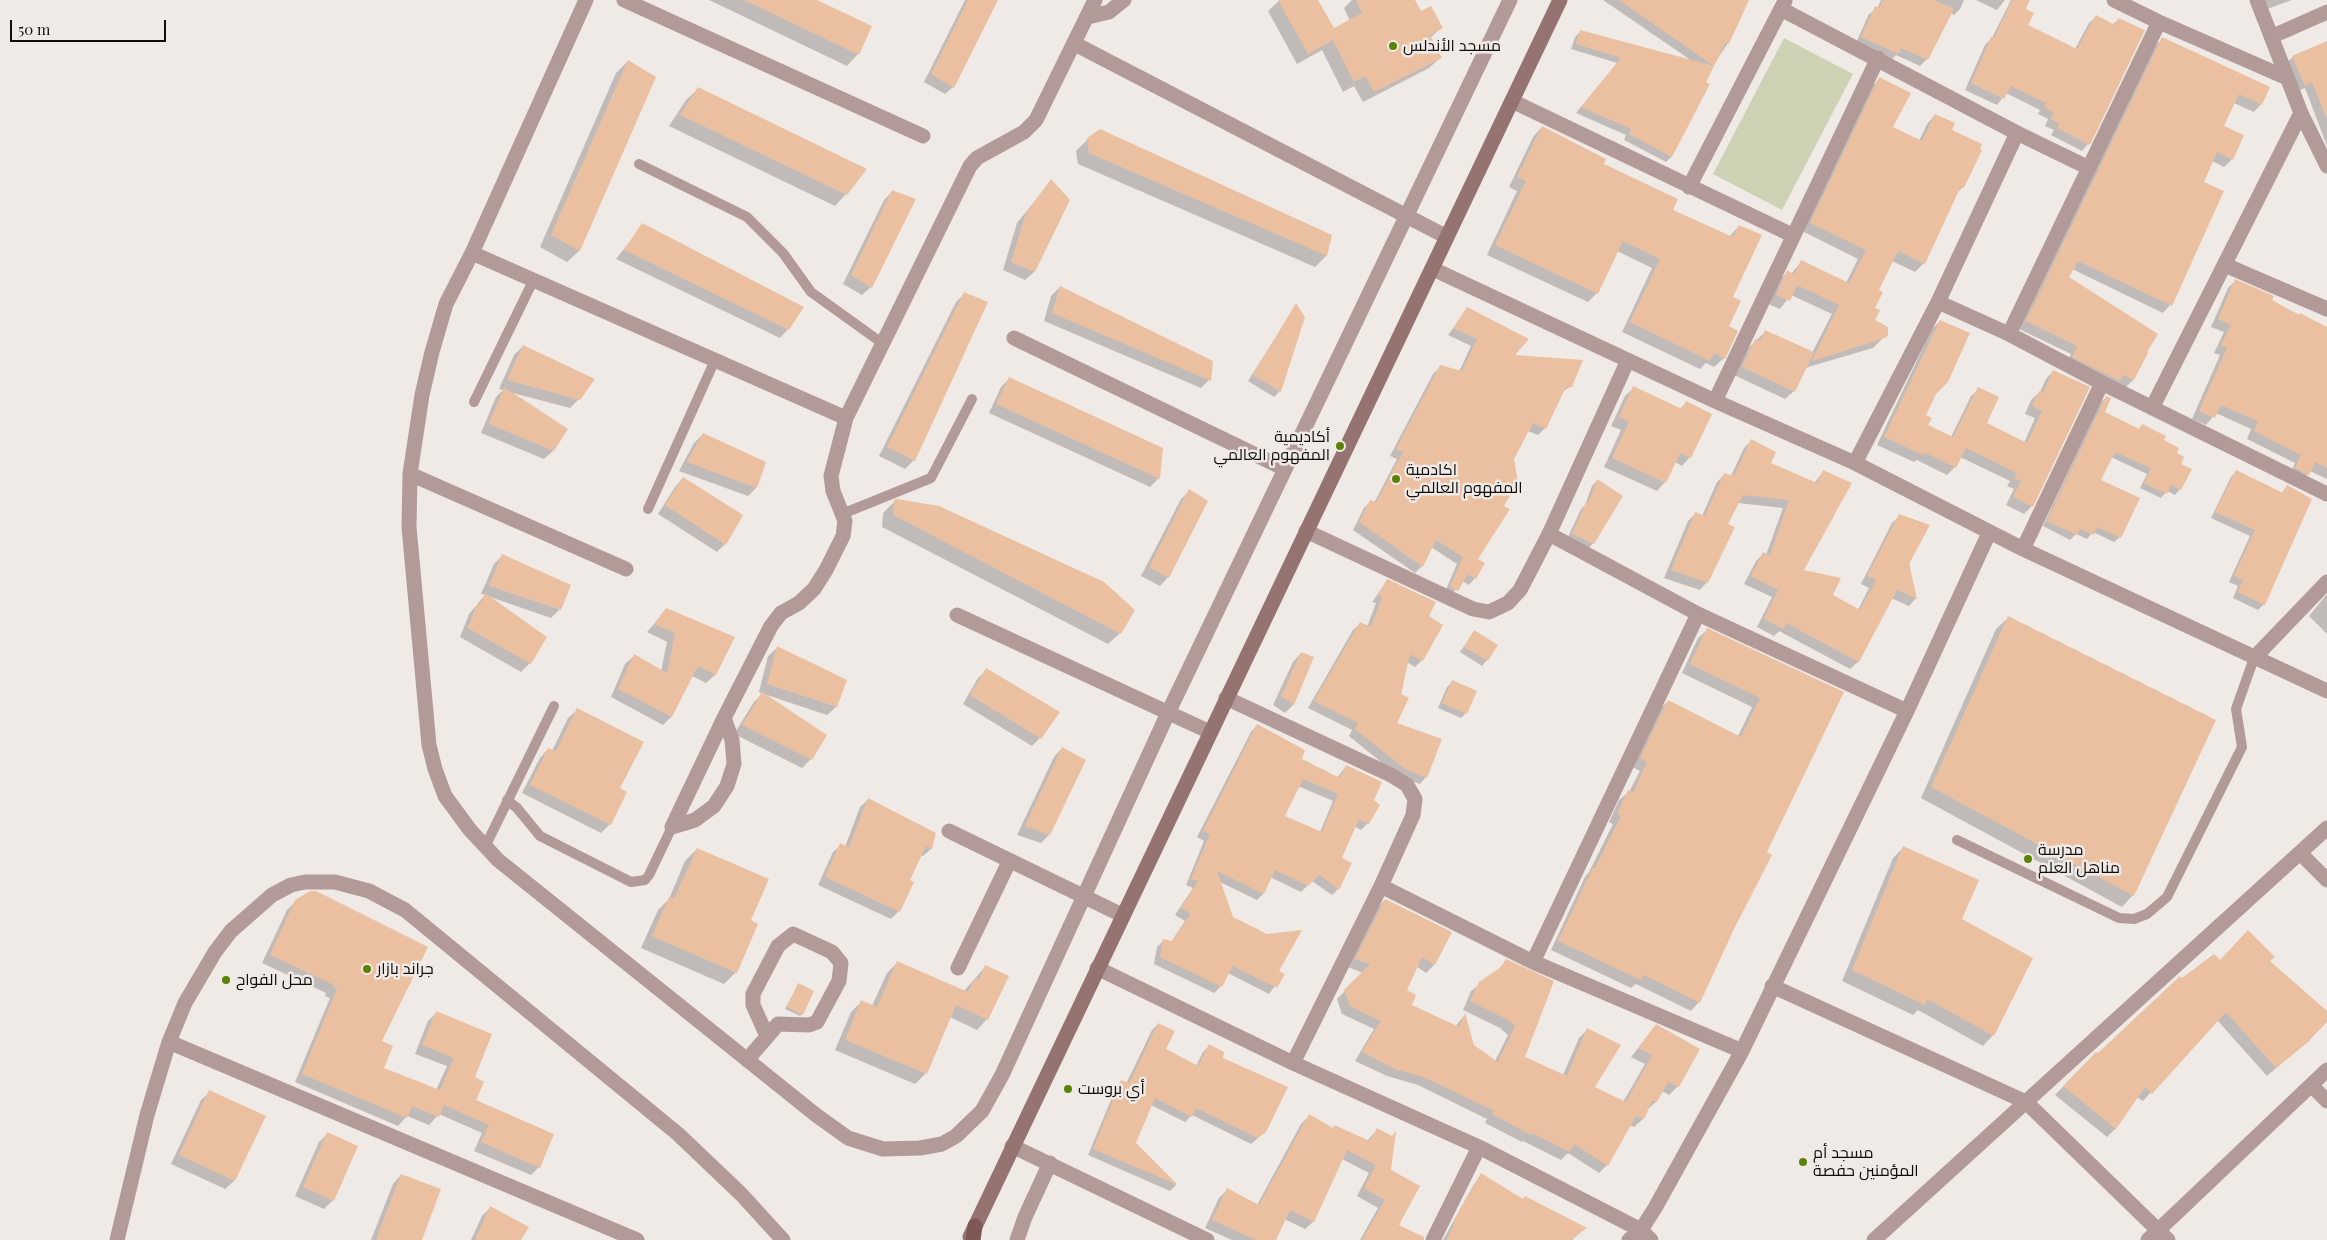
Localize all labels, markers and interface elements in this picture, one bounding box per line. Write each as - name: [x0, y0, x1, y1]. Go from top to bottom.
- scale bar: [12, 10, 169, 42]
- text: 50 m: [18, 19, 50, 39]
- place label: مسجد الأندلس: [1403, 36, 1501, 56]
- marker: مسجد الأندلس: [1387, 40, 1399, 52]
- place label: أكاديمية المفهوم العالمي: [1214, 427, 1330, 465]
- marker: أكاديمية المفهوم العالمي: [1334, 440, 1346, 452]
- place label: اكادمية المفهوم العالمي: [1406, 460, 1522, 498]
- marker: اكادمية المفهوم العالمي: [1390, 473, 1402, 485]
- place label: مدرسة مناهل العلم: [2038, 840, 2120, 878]
- marker: مدرسة مناهل العلم: [2022, 853, 2034, 865]
- place label: جراند بازار: [377, 959, 434, 979]
- marker: جراند بازار: [361, 963, 373, 975]
- place label: محل الفواح: [236, 970, 313, 990]
- marker: محل الفواح: [220, 974, 232, 986]
- place label: أي بروست: [1078, 1079, 1145, 1099]
- marker: أي بروست: [1062, 1083, 1074, 1095]
- place label: مسجد أم المؤمنين حفصة: [1813, 1143, 1919, 1181]
- marker: مسجد أم المؤمنين حفصة: [1797, 1156, 1809, 1168]

